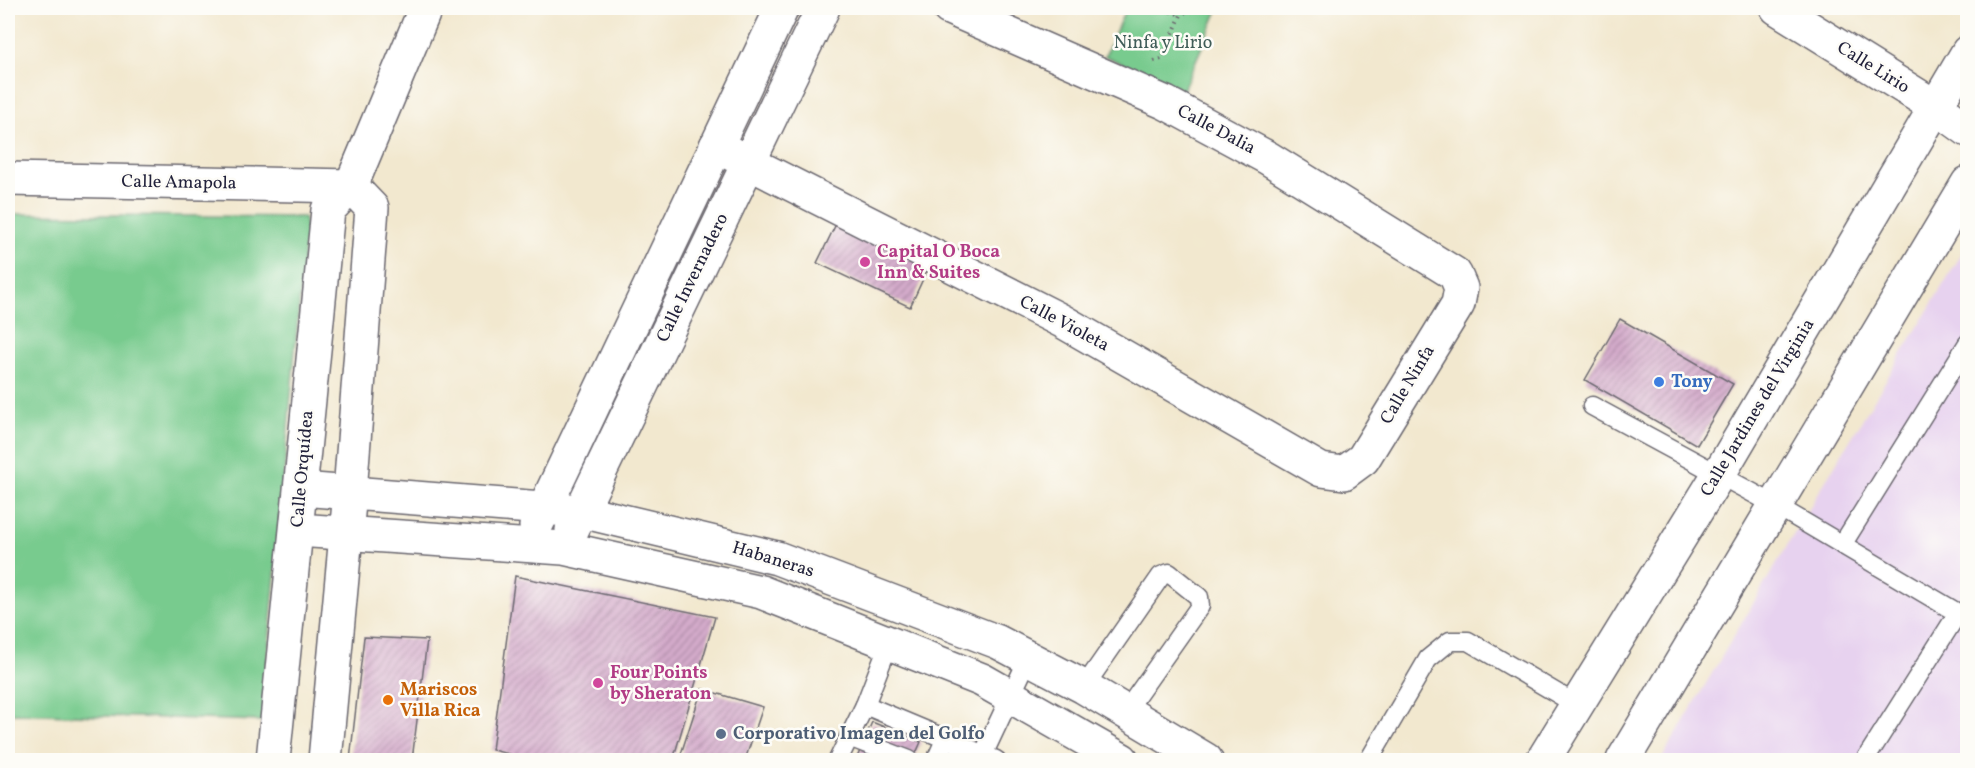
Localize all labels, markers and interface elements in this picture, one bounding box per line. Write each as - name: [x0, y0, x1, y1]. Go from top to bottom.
- park label: Ninfa y Lirio: [1114, 31, 1212, 56]
- street label: Calle Lirio: [1832, 36, 1914, 100]
- street label: Calle Dalia: [1172, 99, 1260, 161]
- street label: Calle Amapola: [121, 169, 237, 197]
- street label: Calle Invernadero: [651, 209, 735, 347]
- place label: Capital O Boca Inn & Suites: [877, 240, 1000, 286]
- marker: Capital O Boca Inn & Suites: [858, 255, 872, 269]
- street label: Calle Violeta: [1015, 290, 1113, 358]
- street label: Calle Jardines del Virginia: [1695, 314, 1821, 502]
- street label: Calle Ninfa: [1375, 341, 1441, 429]
- place label: Tony: [1671, 370, 1713, 395]
- marker: Tony: [1652, 375, 1666, 389]
- street label: Calle Orquídea: [285, 409, 321, 529]
- street label: Habaneras: [729, 536, 817, 584]
- place label: Four Points by Sheraton: [610, 661, 712, 707]
- marker: Four Points by Sheraton: [591, 676, 605, 690]
- place label: Mariscos Villa Rica: [400, 678, 481, 724]
- marker: Mariscos Villa Rica: [381, 693, 395, 707]
- place label: Corporativo Imagen del Golfo: [733, 722, 985, 747]
- marker: Corporativo Imagen del Golfo: [714, 727, 728, 741]

